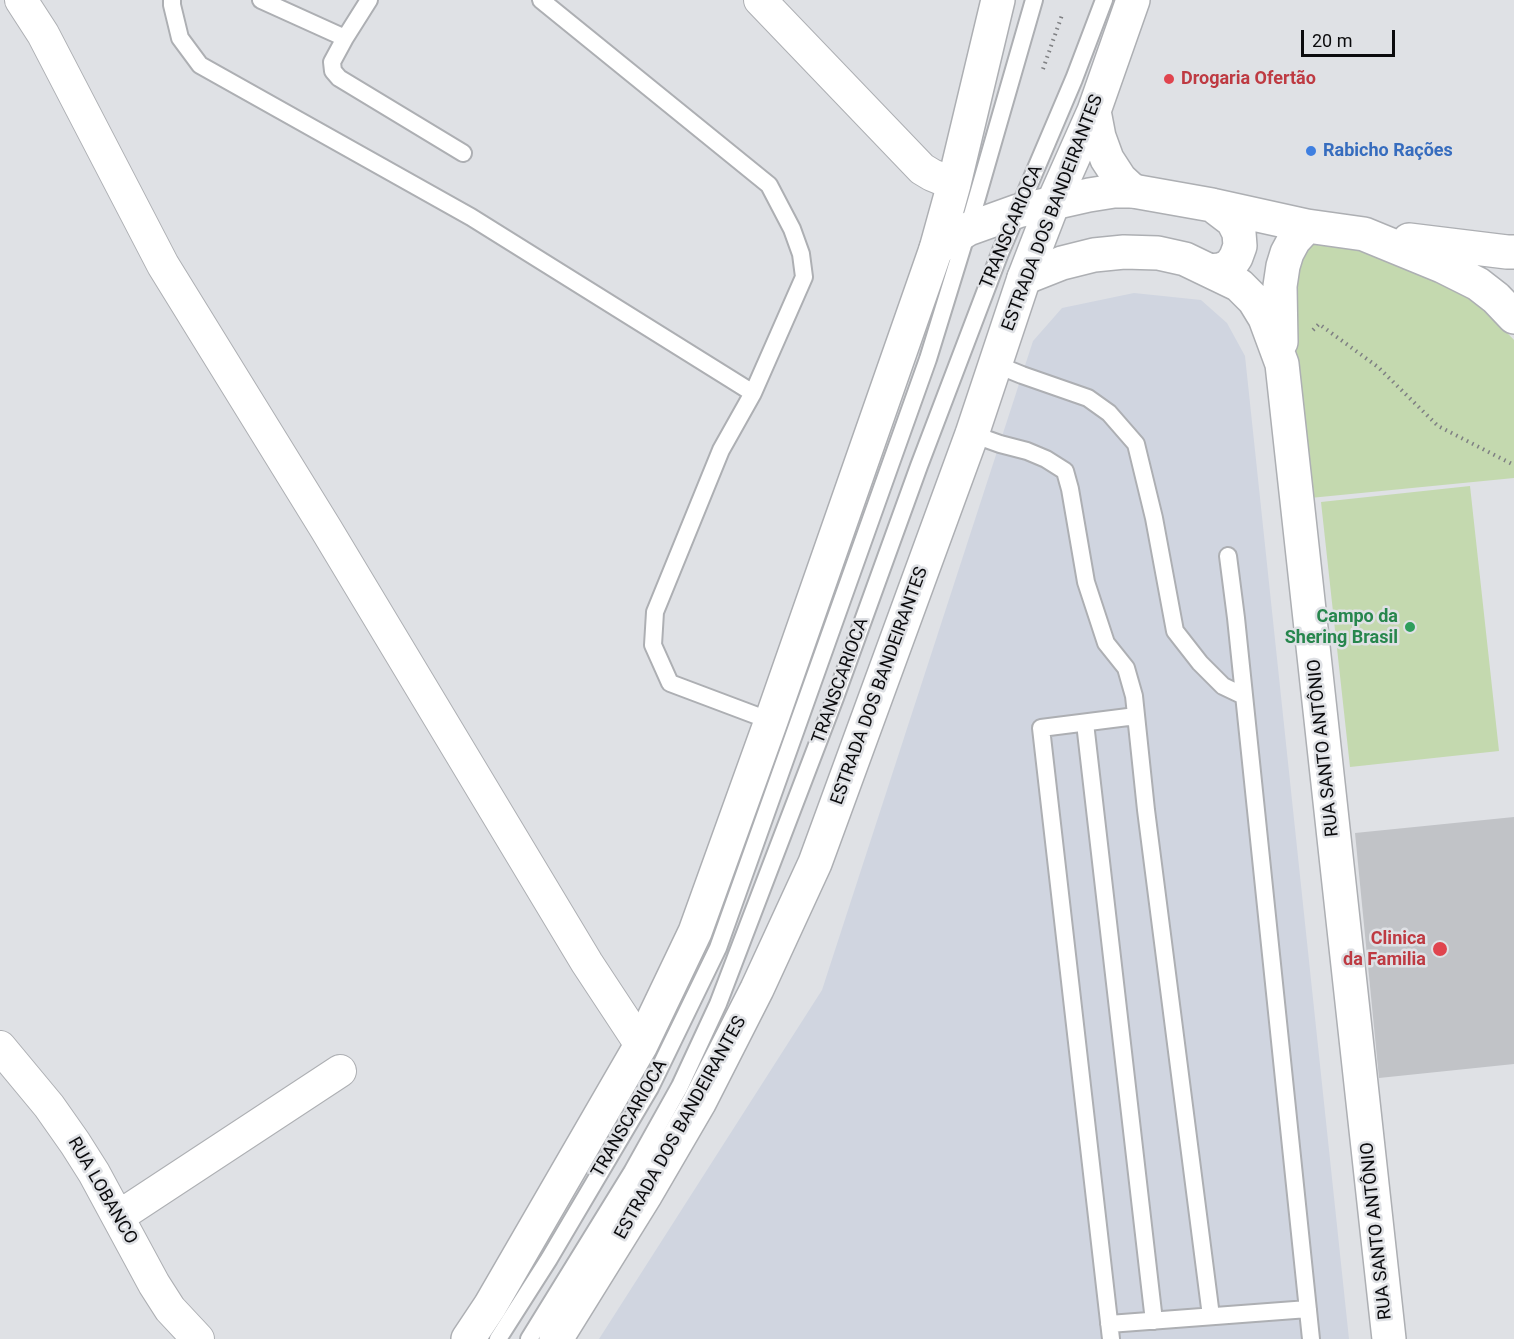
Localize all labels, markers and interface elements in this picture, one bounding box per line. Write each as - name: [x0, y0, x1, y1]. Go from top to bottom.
- scale bar: [1304, 18, 1398, 56]
- text: 20 m: [1312, 30, 1352, 51]
- place label: Drogaria Ofertão: [1181, 68, 1316, 90]
- marker: Drogaria Ofertão: [1162, 72, 1176, 86]
- street label: ESTRADA DOS BANDEIRANTES: [998, 92, 1108, 334]
- place label: Rabicho Rações: [1323, 140, 1453, 162]
- marker: Rabicho Rações: [1304, 144, 1318, 158]
- street label: TRANSCARIOCA: [976, 162, 1048, 292]
- street label: ESTRADA DOS BANDEIRANTES: [827, 564, 933, 808]
- place label: Campo da Shering Brasil: [1285, 606, 1398, 648]
- street label: TRANSCARIOCA: [808, 615, 874, 747]
- marker: Campo da Shering Brasil: [1403, 620, 1417, 634]
- street label: RUA SANTO ANTÔNIO: [1304, 658, 1344, 838]
- place label: Clinica da Familia: [1343, 928, 1426, 970]
- marker: Clinica da Familia: [1431, 940, 1449, 958]
- street label: ESTRADA DOS BANDEIRANTES: [611, 1013, 751, 1243]
- street label: TRANSCARIOCA: [588, 1056, 672, 1182]
- street label: RUA LOBANCO: [63, 1134, 141, 1248]
- street label: RUA SANTO ANTÔNIO: [1357, 1141, 1397, 1321]

